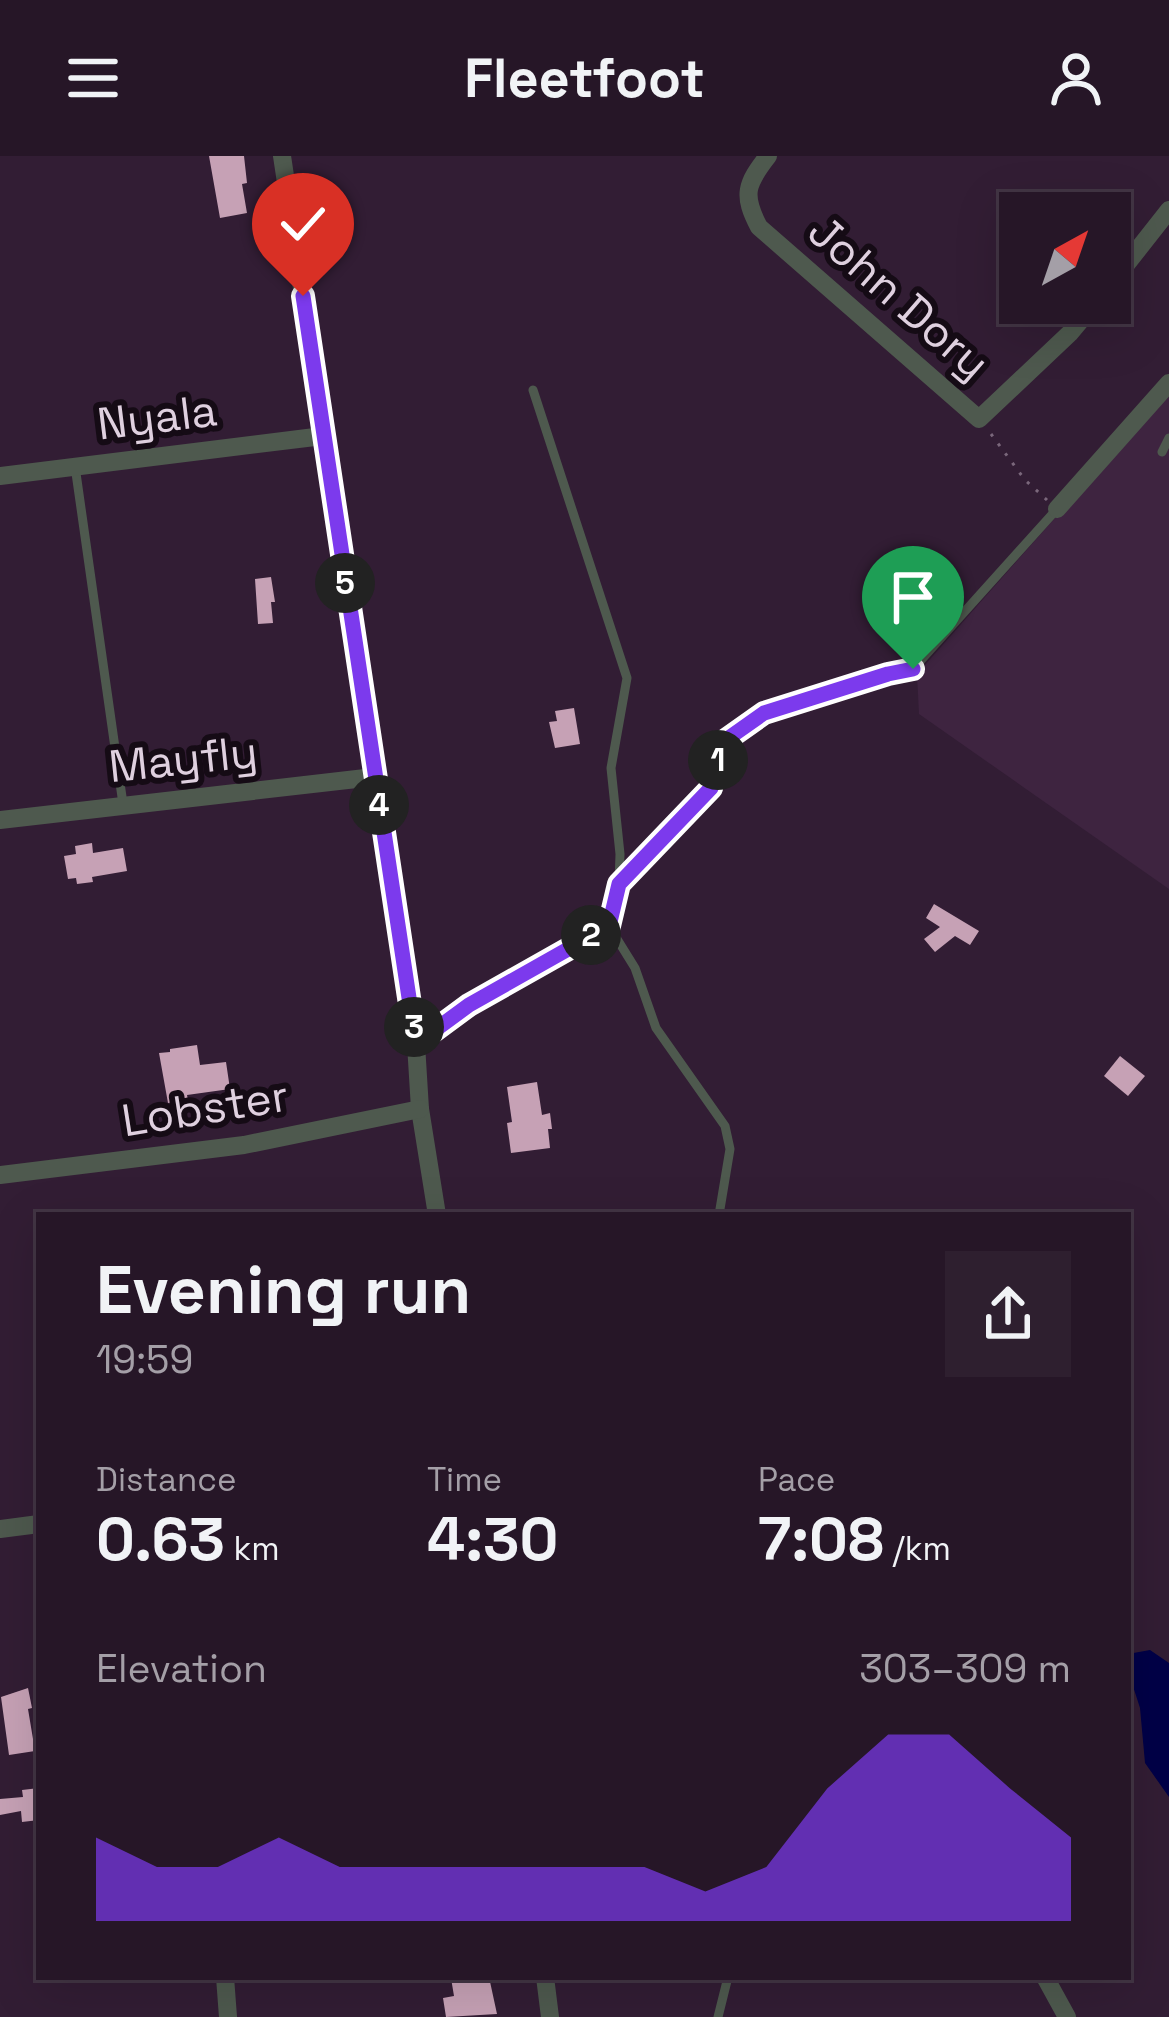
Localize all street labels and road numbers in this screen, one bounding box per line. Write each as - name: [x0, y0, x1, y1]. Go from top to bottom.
- street label: John Dory: [796, 203, 1002, 391]
- street label: Nyala: [94, 381, 220, 453]
- street label: Mayfly: [106, 723, 260, 795]
- street label: Lobster: [118, 1067, 292, 1149]

